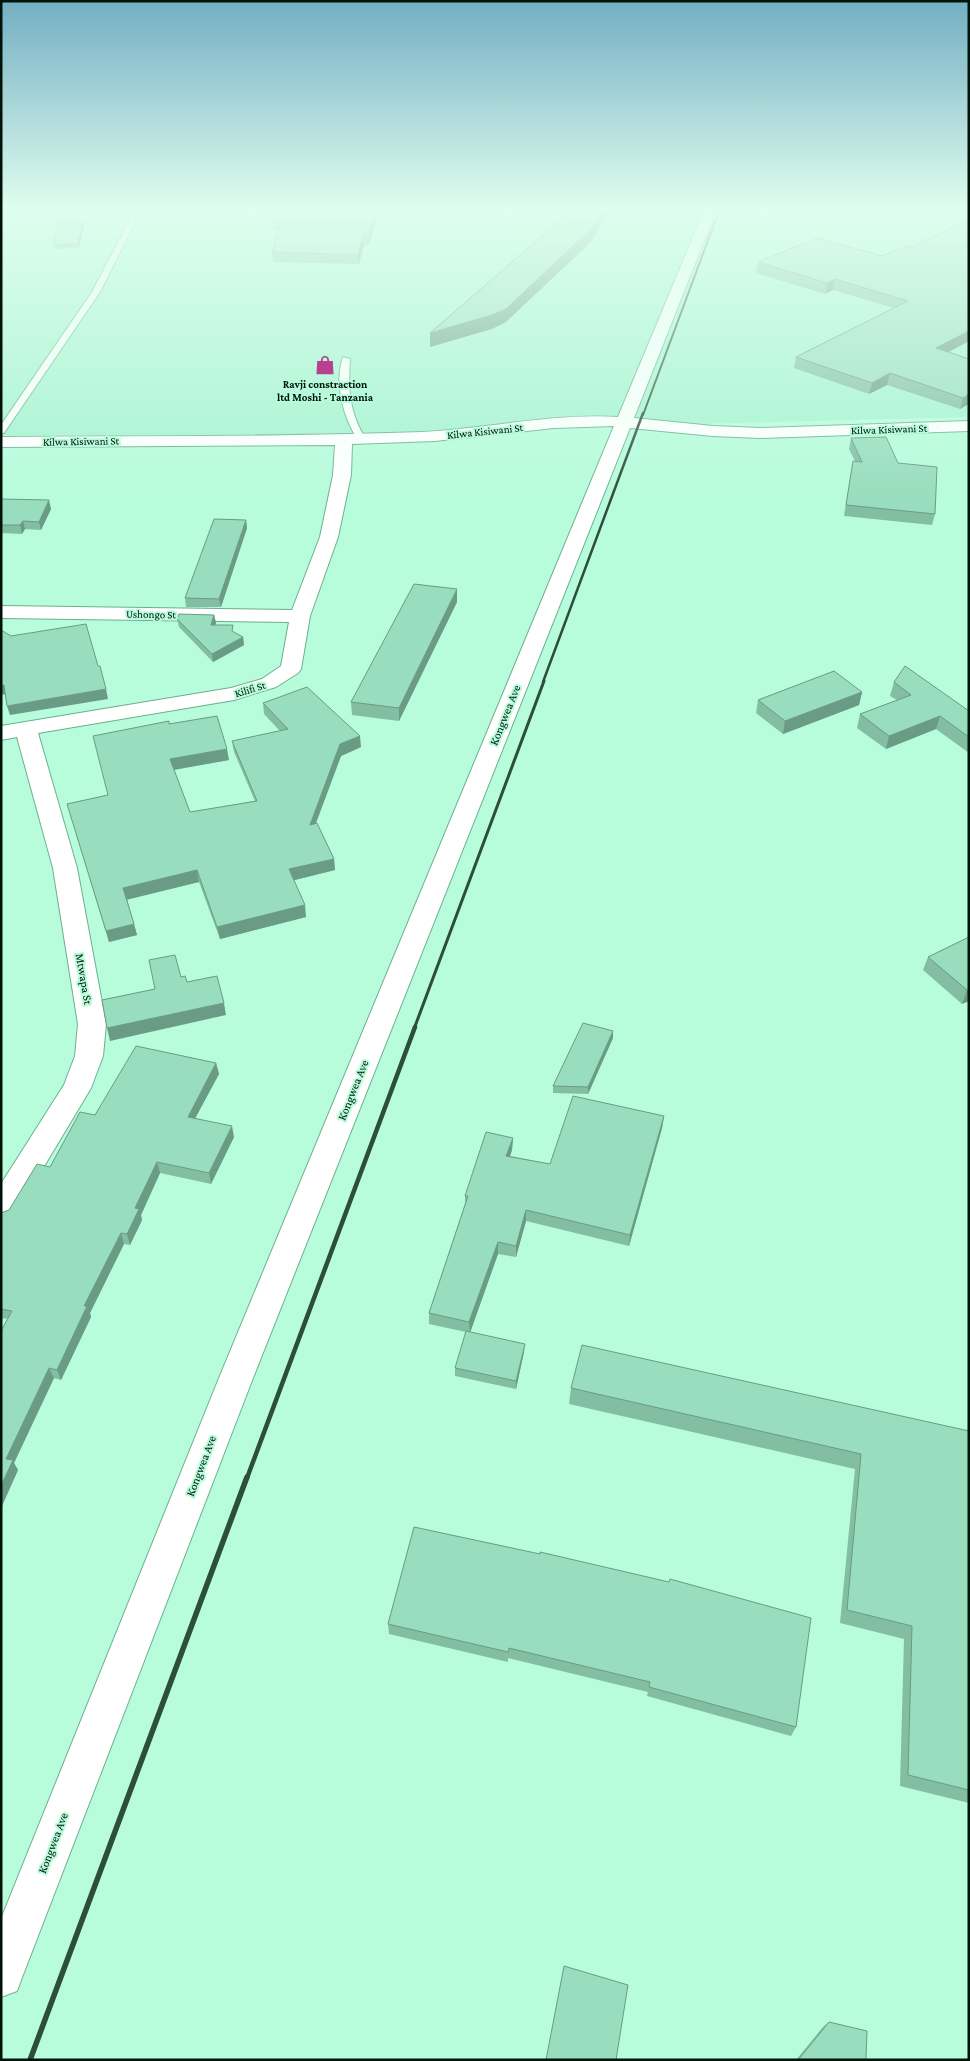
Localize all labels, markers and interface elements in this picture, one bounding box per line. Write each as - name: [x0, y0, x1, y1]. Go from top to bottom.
- shop icon: Ravji constraction ltd Moshi - Tanzania: [314, 354, 336, 376]
- place label: Ravji constraction ltd Moshi - Tanzania: [277, 378, 374, 403]
- street label: Kilwa Kisiwani St: [446, 421, 524, 441]
- street label: Kilwa Kisiwani St: [851, 422, 928, 436]
- street label: Kilwa Kisiwani St: [43, 434, 120, 448]
- street label: Ushongo St: [126, 608, 176, 621]
- street label: Kilifi St: [233, 679, 267, 699]
- street label: Kongwea Ave: [487, 683, 523, 747]
- street label: Mtwapa St: [73, 952, 96, 1007]
- street label: Kongwea Ave: [335, 1058, 371, 1122]
- street label: Kongwea Ave: [183, 1434, 219, 1498]
- street label: Kongwea Ave: [35, 1811, 71, 1875]

